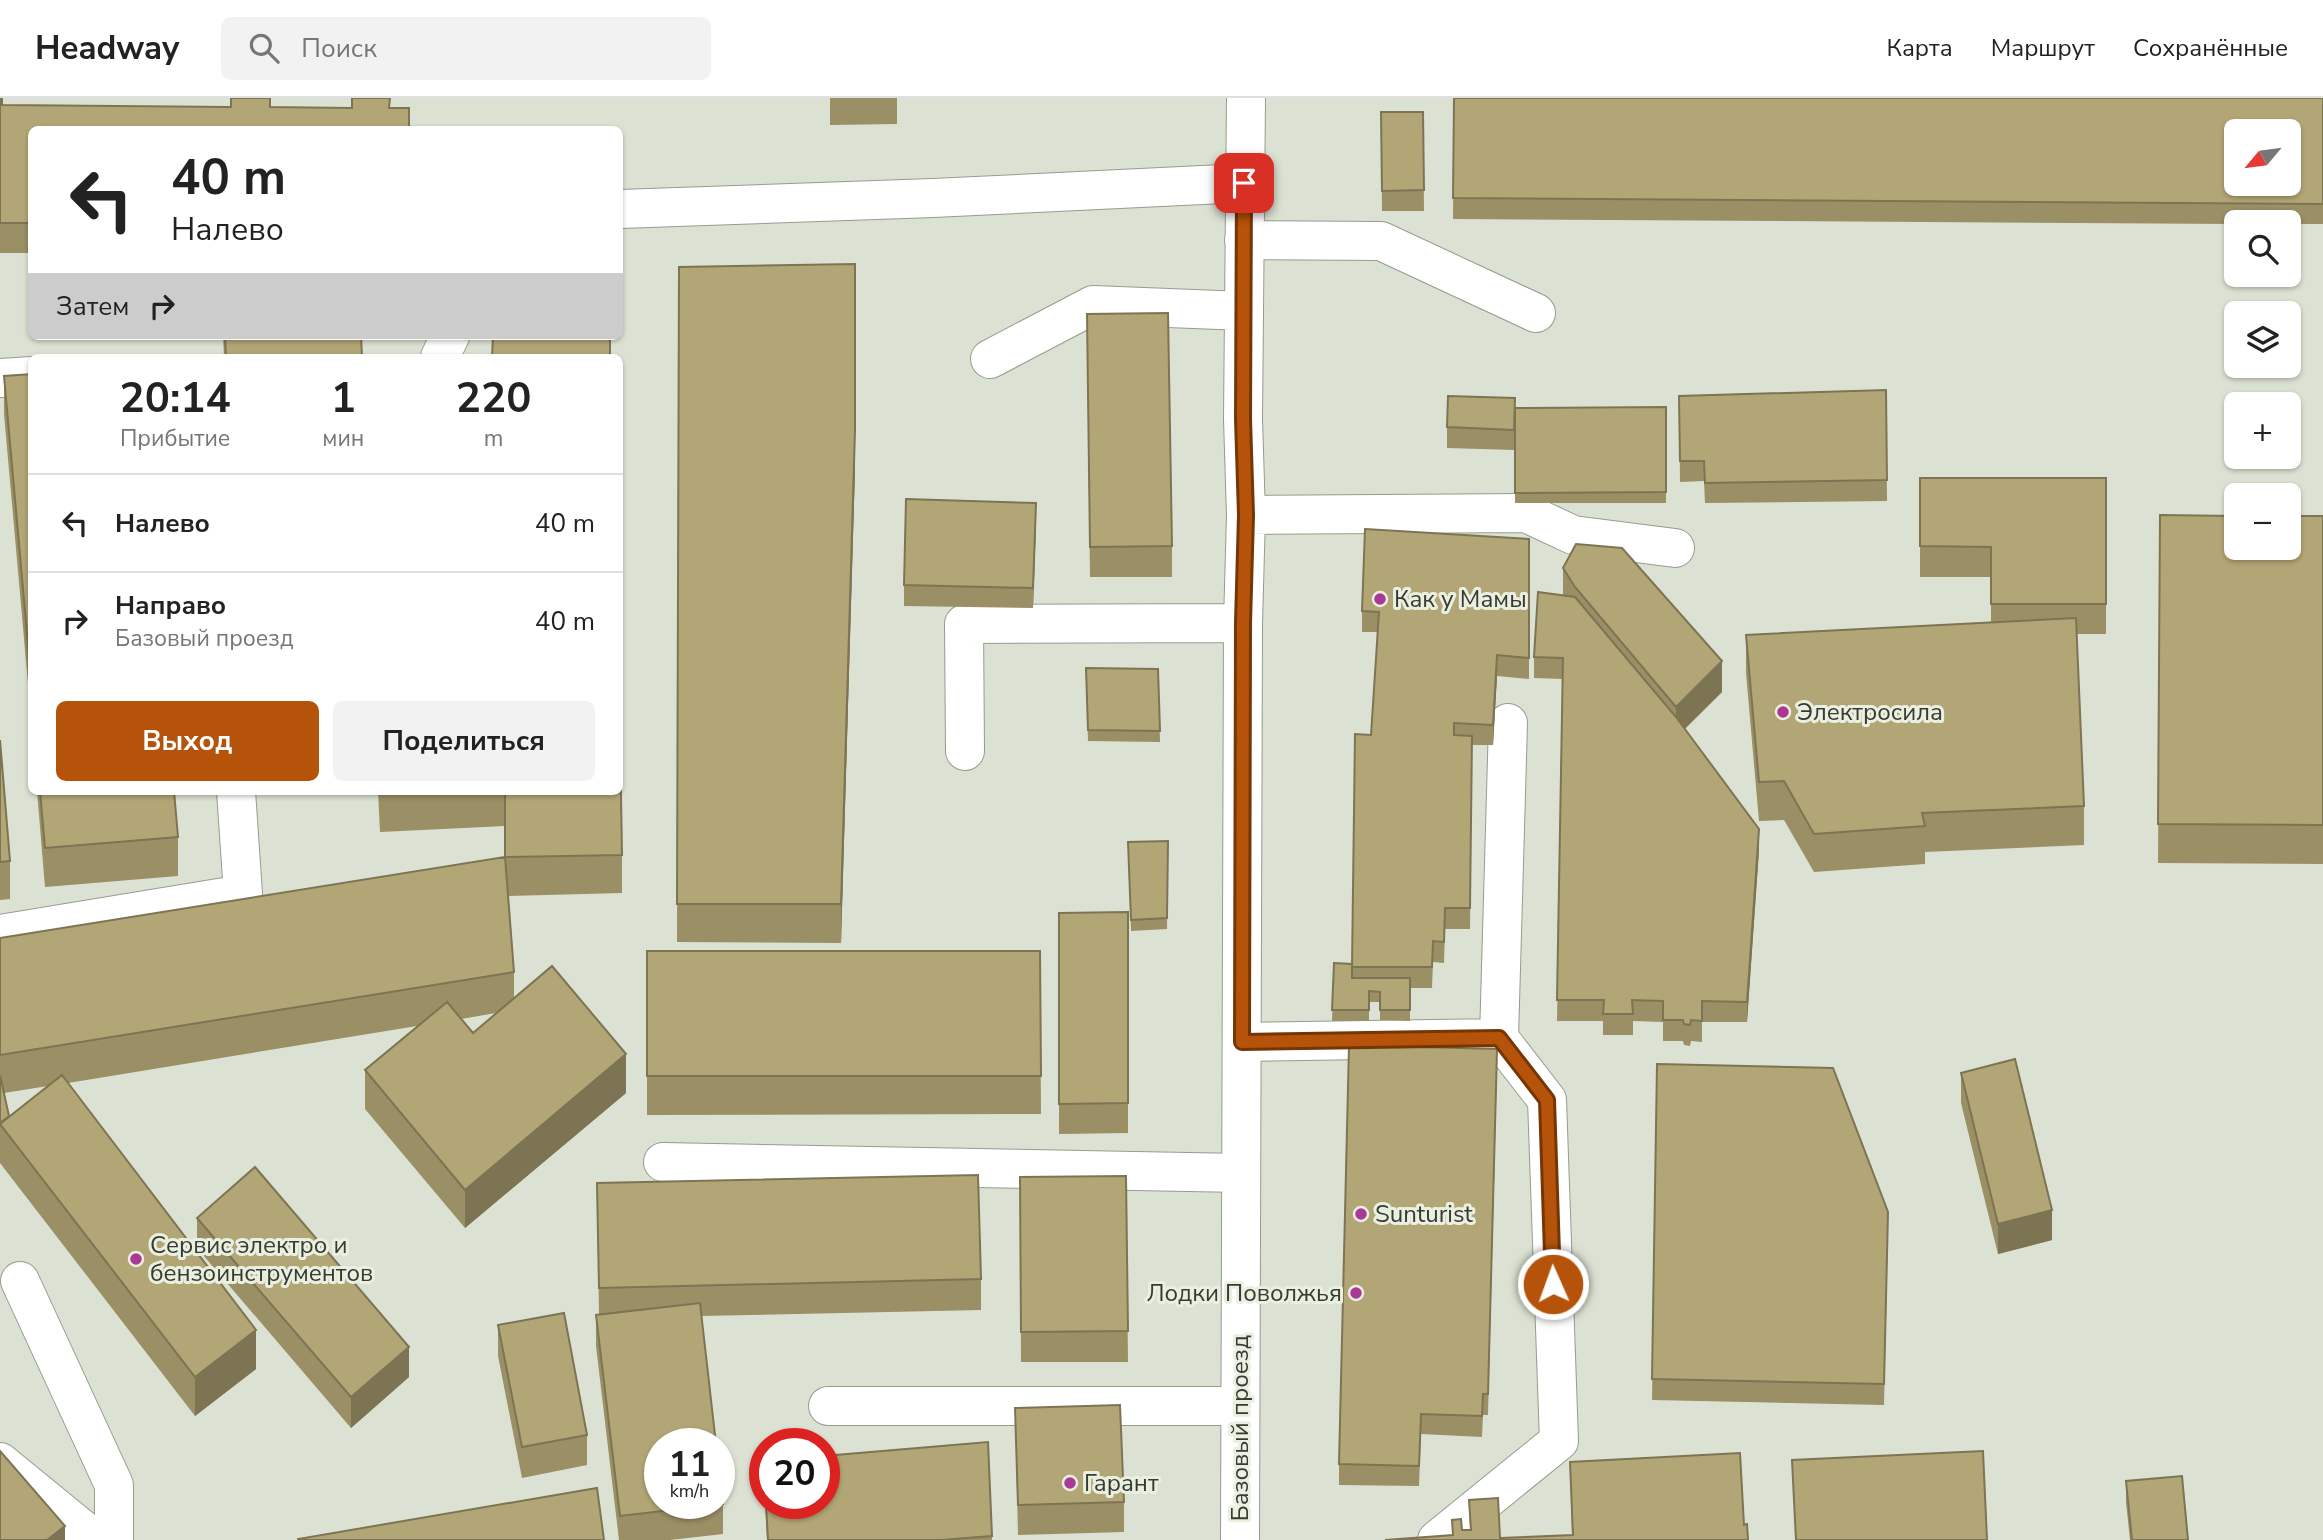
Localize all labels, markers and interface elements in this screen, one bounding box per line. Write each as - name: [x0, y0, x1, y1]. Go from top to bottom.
- search box: [221, 17, 711, 80]
- text: Headway: [35, 26, 179, 71]
- icon: search: [245, 29, 283, 67]
- text: Поиск: [301, 31, 377, 66]
- text: Карта: [1887, 32, 1953, 64]
- text: Маршрут: [1991, 32, 2095, 64]
- text: Сохранённые: [2133, 32, 2288, 64]
- north arrow: [2224, 119, 2301, 196]
- map controls: [2224, 119, 2301, 560]
- text: 40 m: [171, 144, 286, 211]
- pin: [1214, 153, 1274, 213]
- icon: left: [56, 154, 147, 245]
- icon: arrive: [1225, 164, 1263, 202]
- text: Налево: [171, 208, 284, 251]
- button: search: [2224, 210, 2301, 287]
- icon: right: [143, 287, 181, 325]
- text: Затем: [56, 289, 129, 324]
- button: layers: [2224, 301, 2301, 378]
- text: 20:14: [120, 370, 231, 427]
- text: 1: [331, 370, 356, 427]
- text: 220: [456, 370, 531, 427]
- button: +: [2224, 392, 2301, 469]
- text: Прибытие: [120, 423, 230, 454]
- text: мин: [322, 423, 364, 454]
- text: m: [484, 423, 504, 454]
- button: −: [2224, 483, 2301, 560]
- icon: left: [56, 504, 94, 542]
- text: Налево: [115, 506, 210, 541]
- text: 40 m: [535, 506, 595, 541]
- place label: Как у Мамы: [1394, 583, 1527, 615]
- text: Направо: [115, 588, 226, 623]
- marker: Как у Мамы: [1372, 591, 1388, 607]
- icon: right: [56, 602, 94, 640]
- text: 40 m: [535, 604, 595, 639]
- text: Базовый проезд: [115, 623, 294, 654]
- place label: Электросила: [1797, 696, 1943, 728]
- button: Выход: [56, 701, 319, 781]
- button: Поделиться: [333, 701, 595, 781]
- marker: Электросила: [1775, 704, 1791, 720]
- place label: Sunturist: [1375, 1198, 1473, 1230]
- marker: Sunturist: [1353, 1206, 1369, 1222]
- place label: Сервис электро и бензоинструментов: [150, 1229, 373, 1289]
- position arrow: [1516, 1247, 1590, 1321]
- marker: Сервис электро и бензоинструментов: [128, 1251, 144, 1267]
- place label: Лодки Поволжья: [1147, 1277, 1342, 1309]
- marker: Лодки Поволжья: [1348, 1285, 1364, 1301]
- street label: Базовый проезд: [1224, 1335, 1256, 1521]
- speed limit sign: 20: [749, 1428, 840, 1519]
- text: 11: [668, 1441, 711, 1488]
- place label: Гарант: [1084, 1467, 1159, 1499]
- marker: Гарант: [1062, 1475, 1078, 1491]
- text: km/h: [670, 1479, 709, 1503]

